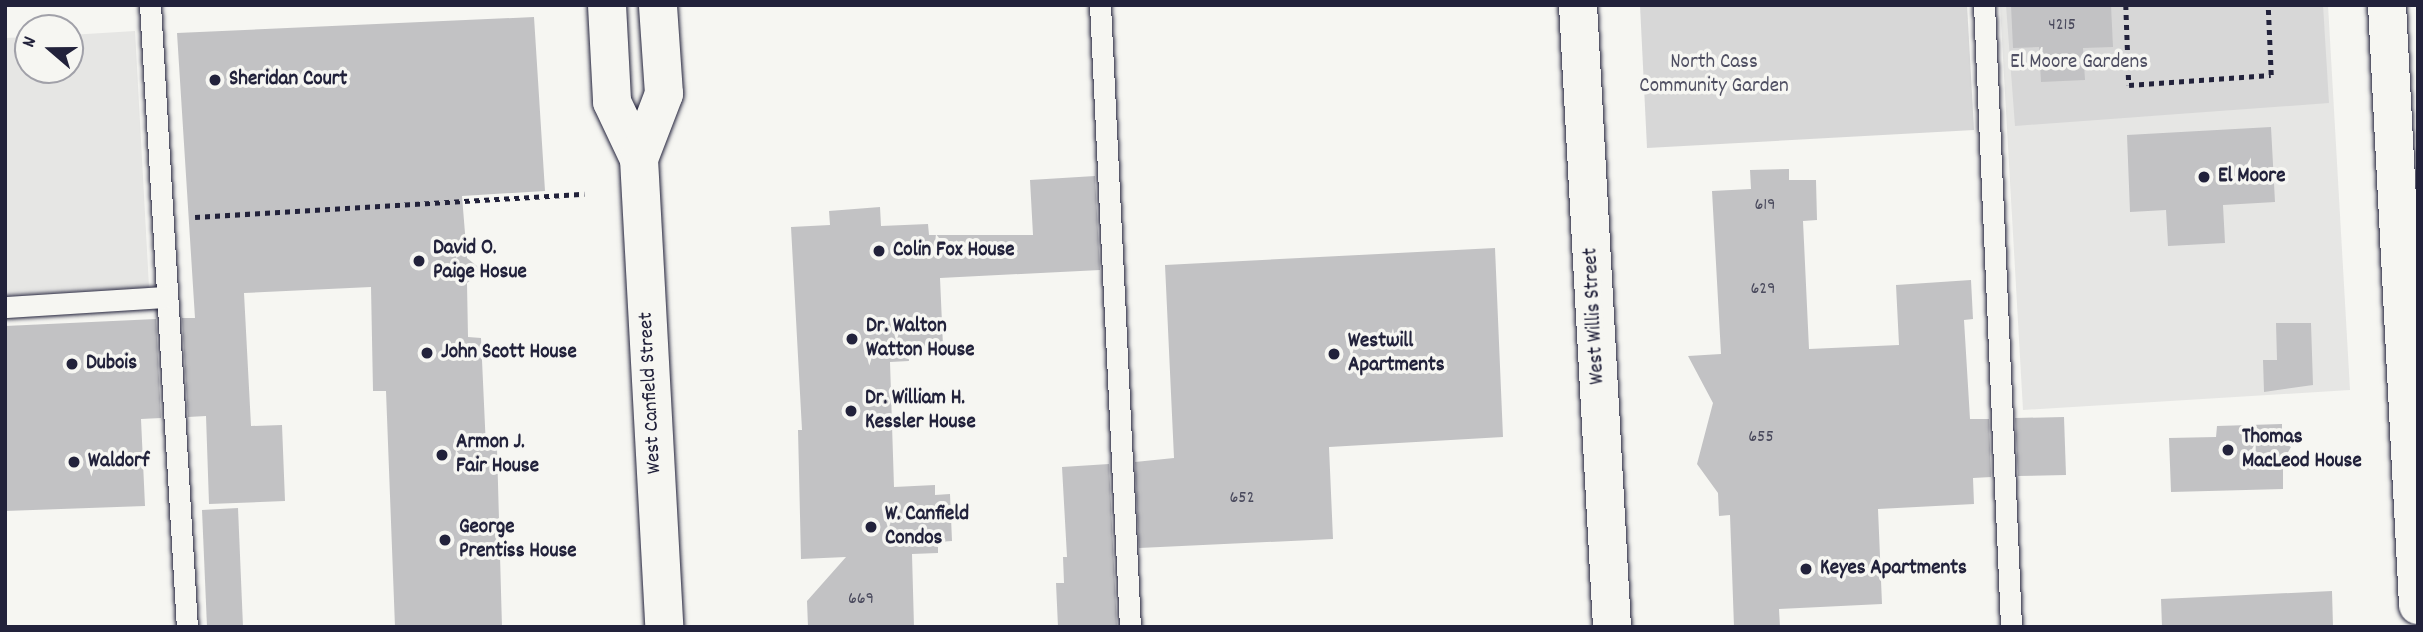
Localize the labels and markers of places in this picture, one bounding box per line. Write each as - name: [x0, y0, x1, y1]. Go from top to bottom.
- place label: Sheridan Court: [229, 67, 347, 93]
- marker: Sheridan Court: [207, 72, 223, 88]
- place label: El Moore: [2218, 164, 2285, 190]
- marker: El Moore: [2196, 169, 2212, 185]
- place label: David O. Paige Hosue: [433, 236, 527, 286]
- place label: Colin Fox House: [893, 238, 1015, 264]
- marker: Colin Fox House: [871, 243, 887, 259]
- marker: David O. Paige Hosue: [411, 253, 427, 269]
- place label: Dr. Walton Watton House: [866, 314, 974, 364]
- place label: Westwill Apartments: [1348, 329, 1444, 379]
- marker: Dr. Walton Watton House: [844, 331, 860, 347]
- place label: John Scott House: [441, 340, 577, 366]
- marker: John Scott House: [419, 345, 435, 361]
- marker: Westwill Apartments: [1326, 346, 1342, 362]
- place label: Dubois: [86, 351, 137, 377]
- marker: Dubois: [64, 356, 80, 372]
- place label: Dr. William H. Kessler House: [865, 386, 976, 436]
- marker: Dr. William H. Kessler House: [843, 403, 859, 419]
- place label: Thomas MacLeod House: [2242, 425, 2362, 475]
- place label: Armon J. Fair House: [456, 430, 539, 480]
- marker: Thomas MacLeod House: [2220, 442, 2236, 458]
- marker: Armon J. Fair House: [434, 447, 450, 463]
- place label: Waldorf: [88, 449, 149, 475]
- marker: Waldorf: [66, 454, 82, 470]
- place label: W. Canfield Condos: [885, 502, 969, 552]
- place label: George Prentiss House: [459, 515, 577, 565]
- marker: W. Canfield Condos: [863, 519, 879, 535]
- marker: George Prentiss House: [437, 532, 453, 548]
- place label: Keyes Apartments: [1820, 556, 1967, 582]
- marker: Keyes Apartments: [1798, 561, 1814, 577]

